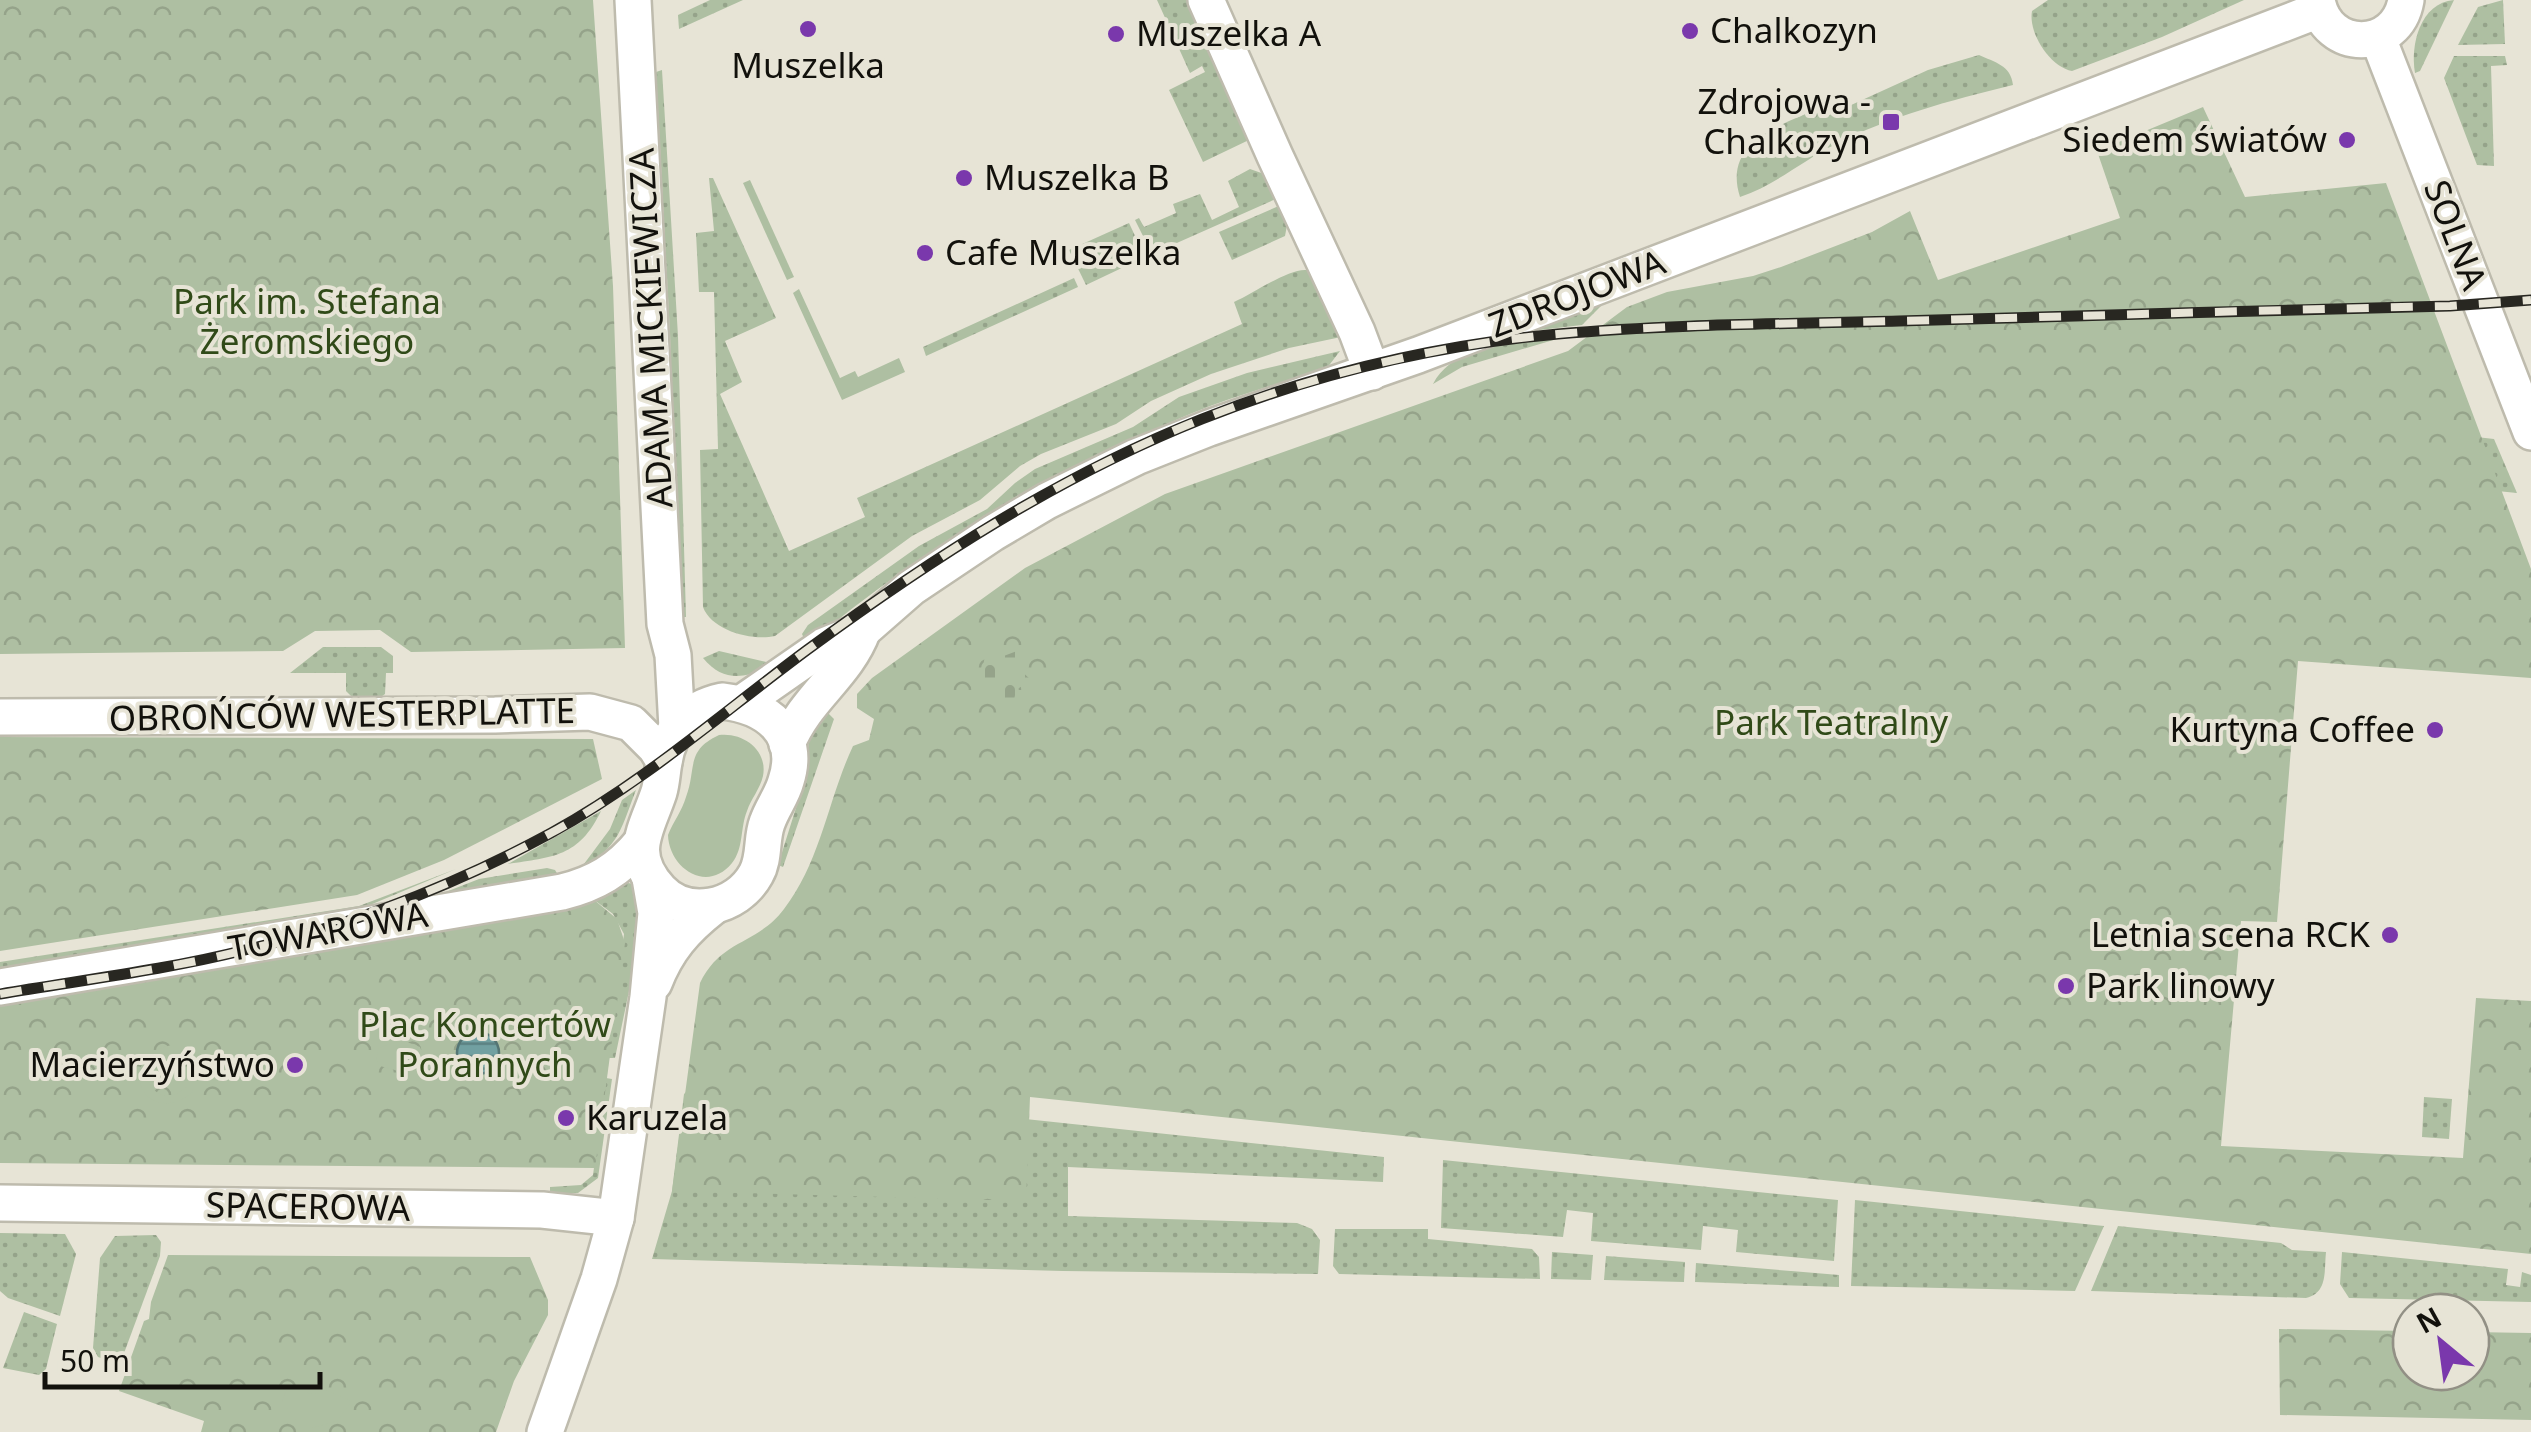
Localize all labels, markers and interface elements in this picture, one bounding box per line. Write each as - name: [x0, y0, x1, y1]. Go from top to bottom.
- place label: Chalkozyn: [1710, 6, 1878, 53]
- place label: Muszelka A: [1136, 9, 1322, 56]
- marker: Muszelka: [797, 18, 819, 40]
- marker: Chalkozyn: [1679, 20, 1701, 42]
- marker: Muszelka A: [1105, 23, 1127, 45]
- place label: Muszelka: [731, 41, 885, 88]
- place label: Zdrojowa - Chalkozyn: [1698, 77, 1871, 164]
- marker: Zdrojowa - Chalkozyn: [1880, 111, 1902, 133]
- place label: Siedem światów: [2062, 115, 2327, 162]
- marker: Siedem światów: [2336, 129, 2358, 151]
- street label: ADAMA MICKIEWICZA: [617, 146, 682, 509]
- place label: Muszelka B: [984, 153, 1170, 200]
- marker: Muszelka B: [953, 167, 975, 189]
- street label: SOLNA: [2414, 173, 2499, 297]
- place label: Cafe Muszelka: [945, 228, 1181, 275]
- street label: ZDROJOWA: [1482, 237, 1672, 348]
- marker: Cafe Muszelka: [914, 242, 936, 264]
- park label: Park im. Stefana Żeromskiego: [173, 277, 441, 364]
- street label: OBROŃCÓW WESTERPLATTE: [108, 686, 575, 741]
- park label: Park Teatralny: [1714, 698, 1948, 745]
- place label: Kurtyna Coffee: [2170, 705, 2415, 752]
- marker: Kurtyna Coffee: [2424, 719, 2446, 741]
- street label: TOWAROWA: [224, 890, 432, 971]
- place label: Letnia scena RCK: [2091, 910, 2370, 957]
- marker: Letnia scena RCK: [2379, 924, 2401, 946]
- place label: Park linowy: [2086, 961, 2275, 1008]
- marker: Park linowy: [2055, 975, 2077, 997]
- park label: Plac Koncertów Porannych: [359, 1000, 611, 1087]
- place label: Macierzyństwo: [30, 1040, 275, 1087]
- marker: Macierzyństwo: [284, 1054, 306, 1076]
- place label: Karuzela: [586, 1093, 728, 1140]
- marker: Karuzela: [555, 1107, 577, 1129]
- street label: SPACEROWA: [206, 1180, 411, 1231]
- north arrow: [2391, 1292, 2491, 1392]
- text: N: [2409, 1297, 2448, 1341]
- scale bar: [45, 1327, 320, 1389]
- text: 50 m: [60, 1340, 130, 1381]

